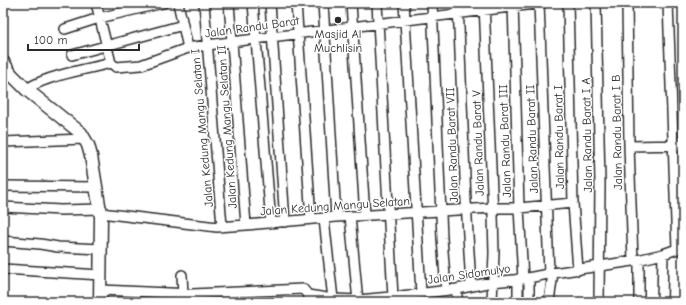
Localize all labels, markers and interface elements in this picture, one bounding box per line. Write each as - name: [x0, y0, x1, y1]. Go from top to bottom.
- street label: Jalan Randu Barat: [204, 13, 301, 41]
- marker: Masjid Al Muchlisin: [333, 15, 343, 25]
- scale bar: [28, 26, 139, 52]
- place label: Masjid Al Muchlisin: [314, 27, 362, 55]
- text: 100 m: [34, 33, 67, 47]
- street label: Jalan Kedung Mangu Selatan II: [214, 45, 240, 209]
- street label: Jalan Kedung Mangu Selatan I: [188, 48, 216, 208]
- street label: Jalan Randu Barat I B: [609, 74, 625, 190]
- street label: Jalan Randu Barat I A: [579, 77, 595, 193]
- street label: Jalan Randu Barat III: [496, 84, 514, 198]
- street label: Jalan Randu Barat II: [523, 84, 541, 194]
- street label: Jalan Randu Barat I: [551, 85, 567, 189]
- street label: Jalan Randu Barat VII: [443, 87, 461, 203]
- street label: Jalan Randu Barat V: [469, 89, 487, 196]
- street label: Jalan Kedung Mangu Selatan: [260, 194, 410, 218]
- street label: Jalan Sidomulyo: [427, 261, 511, 287]

